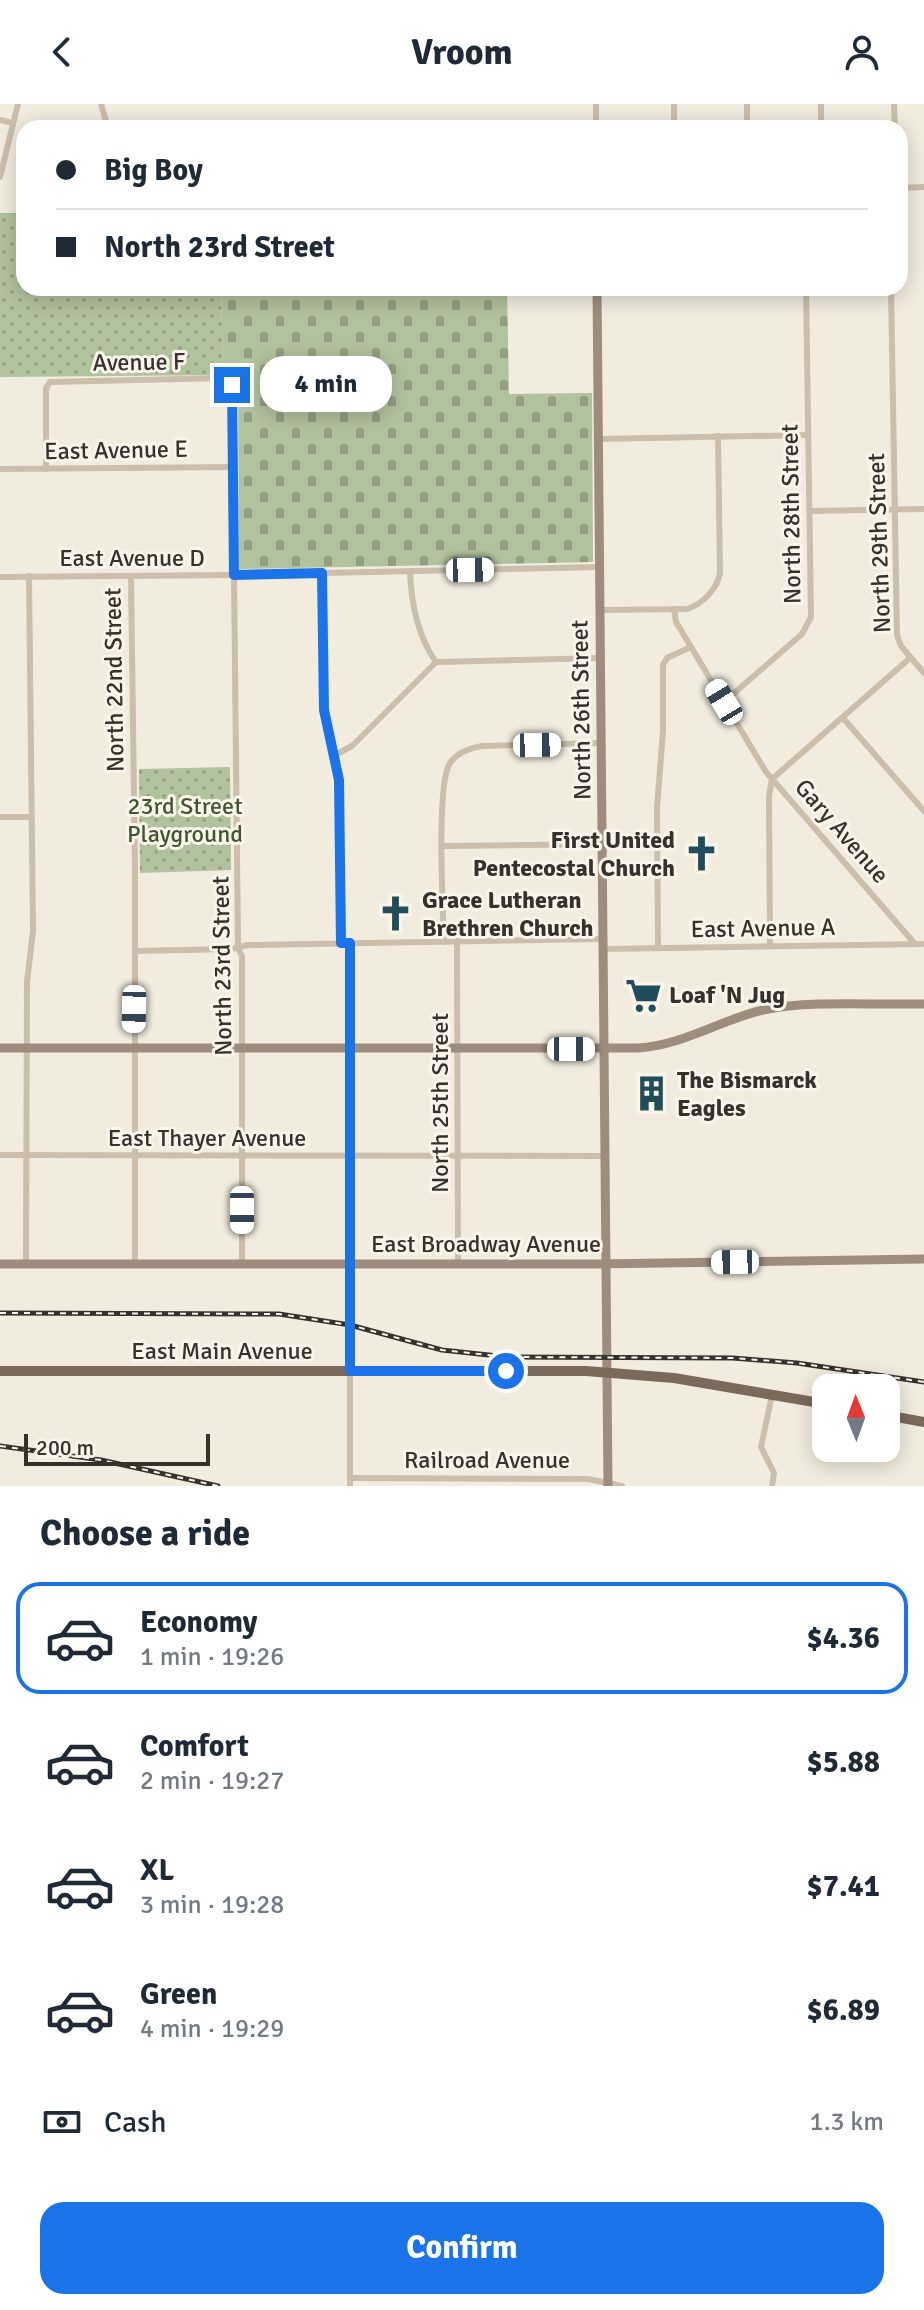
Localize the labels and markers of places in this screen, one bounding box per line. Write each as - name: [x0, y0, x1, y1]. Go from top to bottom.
- place label: First United Pentecostal Church: [473, 825, 675, 883]
- church icon: First United Pentecostal Church: [682, 835, 720, 873]
- place label: Grace Lutheran Brethren Church: [422, 885, 594, 943]
- church icon: Grace Lutheran Brethren Church: [377, 895, 415, 933]
- supermarket icon: Loaf 'N Jug: [624, 976, 662, 1014]
- place label: Loaf 'N Jug: [669, 980, 785, 1010]
- place label: The Bismarck Eagles: [677, 1065, 817, 1123]
- building icon: The Bismarck Eagles: [632, 1075, 670, 1113]

